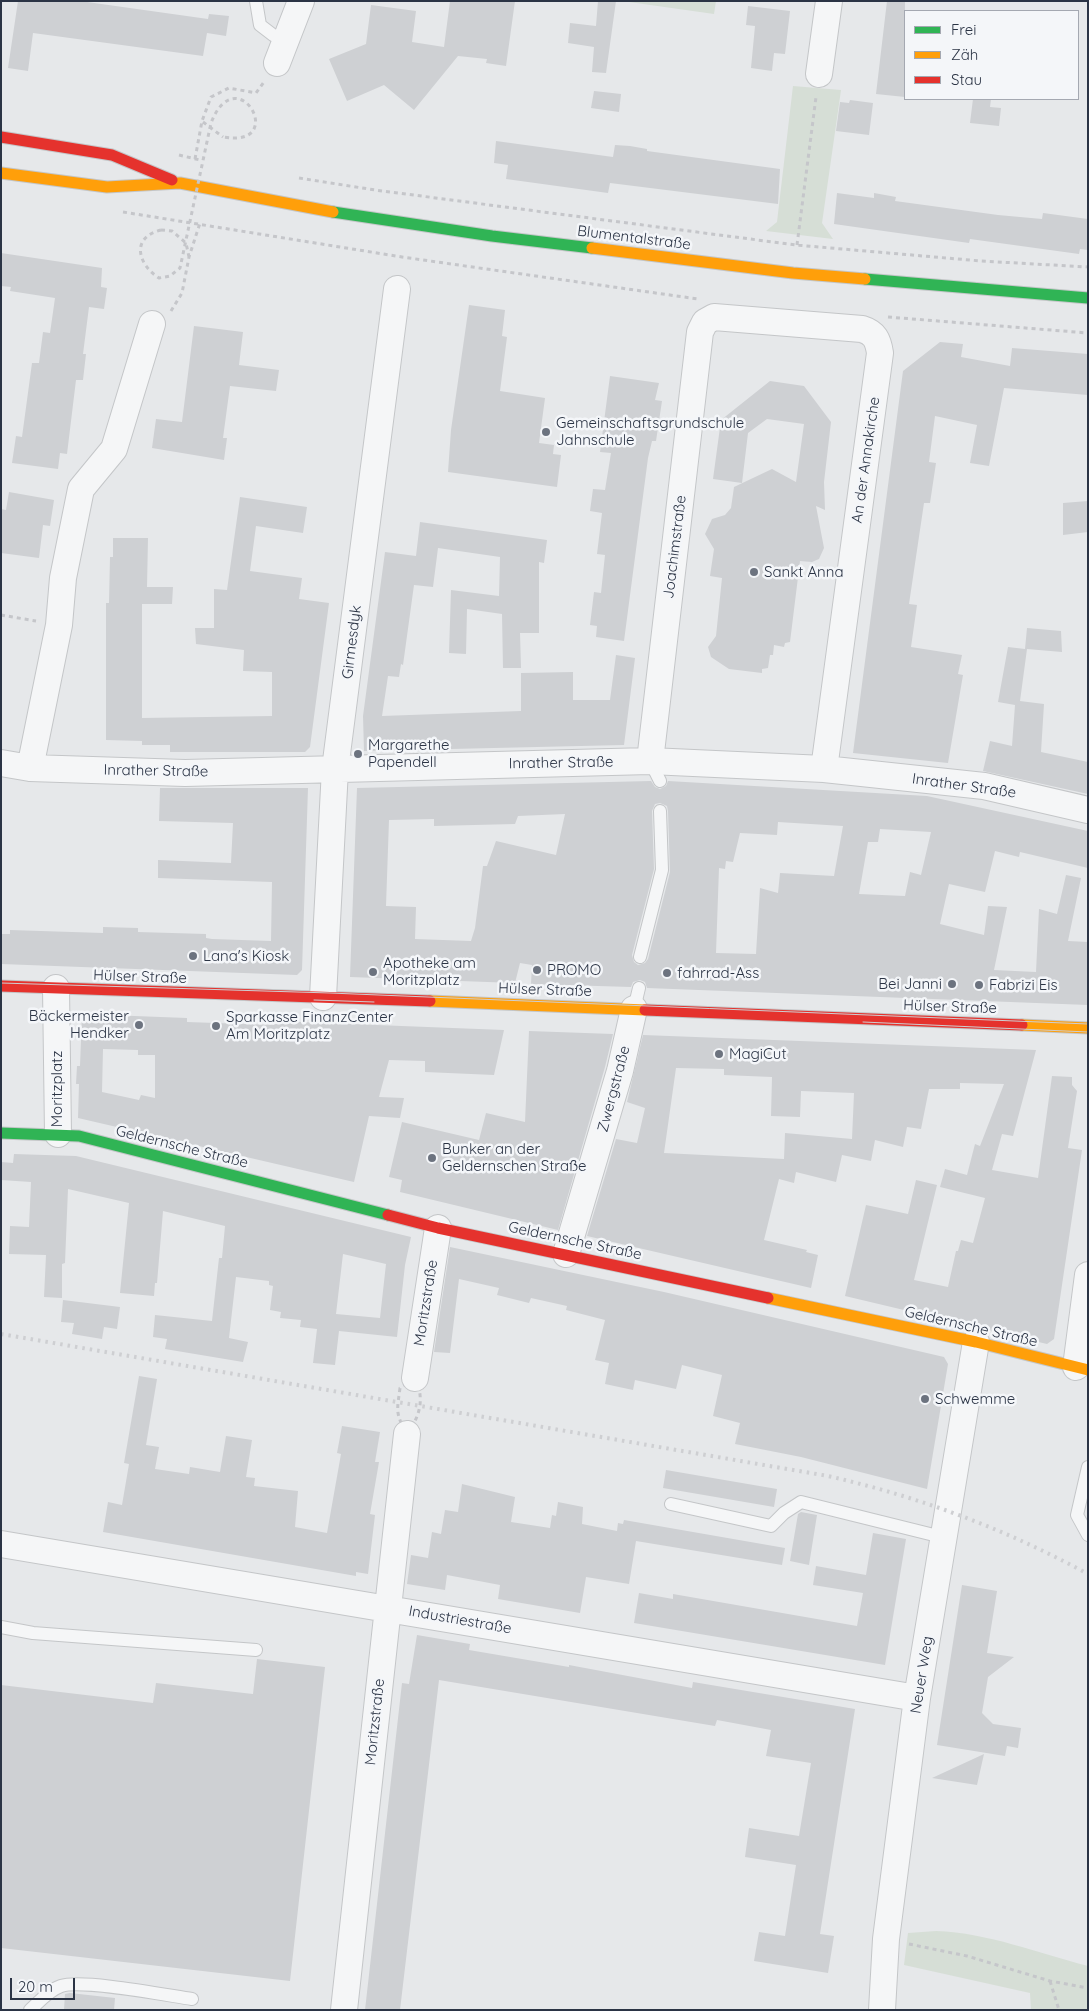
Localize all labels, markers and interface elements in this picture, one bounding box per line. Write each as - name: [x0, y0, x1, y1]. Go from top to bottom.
- legend: [904, 10, 1079, 100]
- text: Frei: [951, 20, 977, 39]
- text: Zäh: [951, 45, 978, 64]
- text: Stau: [951, 70, 982, 89]
- street label: Blumentalstraße: [576, 222, 692, 254]
- street label: An der Annakirche: [848, 396, 884, 524]
- place label: Gemeinschaftsgrundschule Jahnschule: [556, 414, 744, 449]
- marker: Gemeinschaftsgrundschule Jahnschule: [540, 426, 552, 438]
- street label: Joachimstraße: [660, 494, 690, 600]
- place label: Sankt Anna: [764, 563, 844, 581]
- marker: Sankt Anna: [748, 566, 760, 578]
- street label: Girmesdyk: [339, 604, 365, 680]
- place label: Margarethe Papendell: [368, 736, 449, 771]
- marker: Margarethe Papendell: [352, 748, 364, 760]
- street label: Inrather Straße: [508, 753, 614, 773]
- street label: Inrather Straße: [103, 761, 209, 781]
- street label: Inrather Straße: [911, 770, 1017, 802]
- place label: Lana's Kiosk: [203, 947, 289, 965]
- marker: Lana's Kiosk: [187, 950, 199, 962]
- place label: Apotheke am Moritzplatz: [383, 954, 476, 989]
- place label: PROMO: [547, 961, 601, 979]
- marker: PROMO: [531, 964, 543, 976]
- place label: fahrrad-Ass: [677, 964, 759, 982]
- street label: Hülser Straße: [93, 966, 187, 988]
- marker: Apotheke am Moritzplatz: [367, 966, 379, 978]
- marker: fahrrad-Ass: [661, 967, 673, 979]
- place label: Bei Janni: [878, 975, 942, 993]
- place label: Fabrizi Eis: [989, 976, 1058, 994]
- marker: Bei Janni: [946, 978, 958, 990]
- street label: Hülser Straße: [498, 979, 592, 1001]
- marker: Fabrizi Eis: [973, 979, 985, 991]
- street label: Hülser Straße: [903, 996, 997, 1018]
- place label: Bäckermeister Hendker: [29, 1007, 129, 1042]
- place label: Sparkasse FinanzCenter Am Moritzplatz: [226, 1008, 394, 1043]
- marker: Bäckermeister Hendker: [133, 1019, 145, 1031]
- marker: Sparkasse FinanzCenter Am Moritzplatz: [210, 1020, 222, 1032]
- street label: Zwergstraße: [594, 1044, 634, 1134]
- place label: MagiCut: [729, 1045, 786, 1063]
- marker: MagiCut: [713, 1048, 725, 1060]
- street label: Moritzplatz: [48, 1051, 66, 1127]
- street label: Geldernsche Straße: [114, 1122, 250, 1172]
- place label: Bunker an der Geldernschen Straße: [442, 1140, 587, 1175]
- marker: Bunker an der Geldernschen Straße: [426, 1152, 438, 1164]
- street label: Geldernsche Straße: [507, 1218, 643, 1264]
- street label: Moritzstraße: [410, 1259, 442, 1347]
- street label: Geldernsche Straße: [903, 1303, 1039, 1351]
- place label: Schwemme: [935, 1390, 1015, 1408]
- marker: Schwemme: [919, 1393, 931, 1405]
- street label: Industriestraße: [407, 1602, 513, 1638]
- street label: Neuer Weg: [907, 1635, 937, 1715]
- street label: Moritzstraße: [361, 1678, 389, 1766]
- scale bar: [12, 1968, 78, 2000]
- text: 20 m: [18, 1977, 53, 1996]

